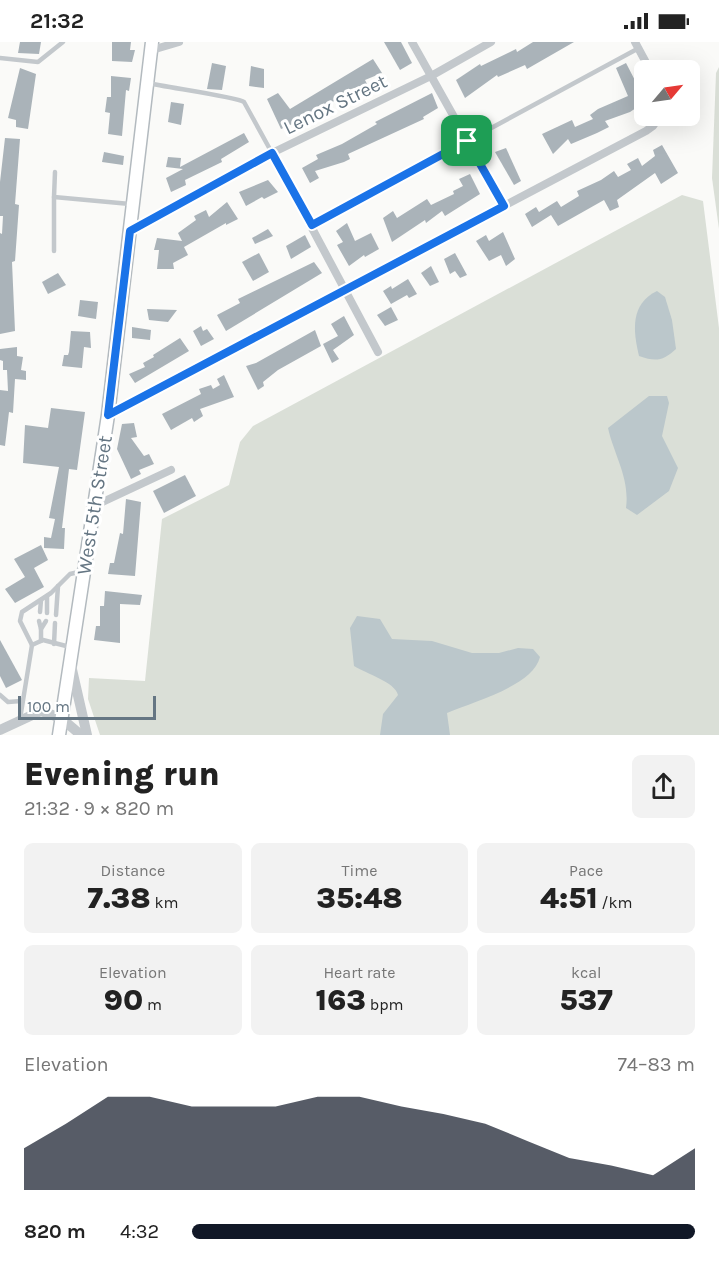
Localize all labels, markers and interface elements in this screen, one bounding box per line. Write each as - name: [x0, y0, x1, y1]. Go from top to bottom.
- text: 21:32: [30, 8, 84, 34]
- north arrow: [634, 60, 700, 126]
- map controls: [634, 60, 700, 126]
- street label: Lenox Street: [280, 69, 391, 139]
- pin: [441, 115, 492, 166]
- icon: arrive: [450, 124, 483, 157]
- street label: West 5th Street: [72, 433, 117, 576]
- scale bar: [18, 693, 156, 720]
- text: 100 m: [27, 697, 70, 716]
- text: Evening run: [24, 755, 220, 793]
- button: share: [632, 755, 695, 818]
- text: 21:32 · 9 × 820 m: [24, 797, 174, 820]
- text: Distance: [100, 861, 165, 880]
- text: Time: [342, 861, 377, 880]
- text: Pace: [569, 861, 603, 880]
- text: 7.38: [87, 880, 151, 916]
- text: 35:48: [316, 880, 403, 916]
- text: 4:51: [540, 880, 598, 916]
- text: km: [151, 893, 178, 912]
- text: /km: [598, 893, 632, 912]
- text: Elevation: [99, 963, 167, 982]
- text: Heart rate: [323, 963, 396, 982]
- text: kcal: [571, 963, 601, 982]
- text: 90: [104, 982, 143, 1018]
- text: 163: [315, 982, 366, 1018]
- text: 537: [559, 982, 613, 1018]
- text: m: [143, 995, 162, 1014]
- text: bpm: [366, 995, 404, 1014]
- text: Elevation: [24, 1053, 109, 1076]
- text: 74–83 m: [617, 1053, 695, 1076]
- text: 820 m: [24, 1220, 86, 1243]
- text: 4:32: [120, 1220, 159, 1243]

